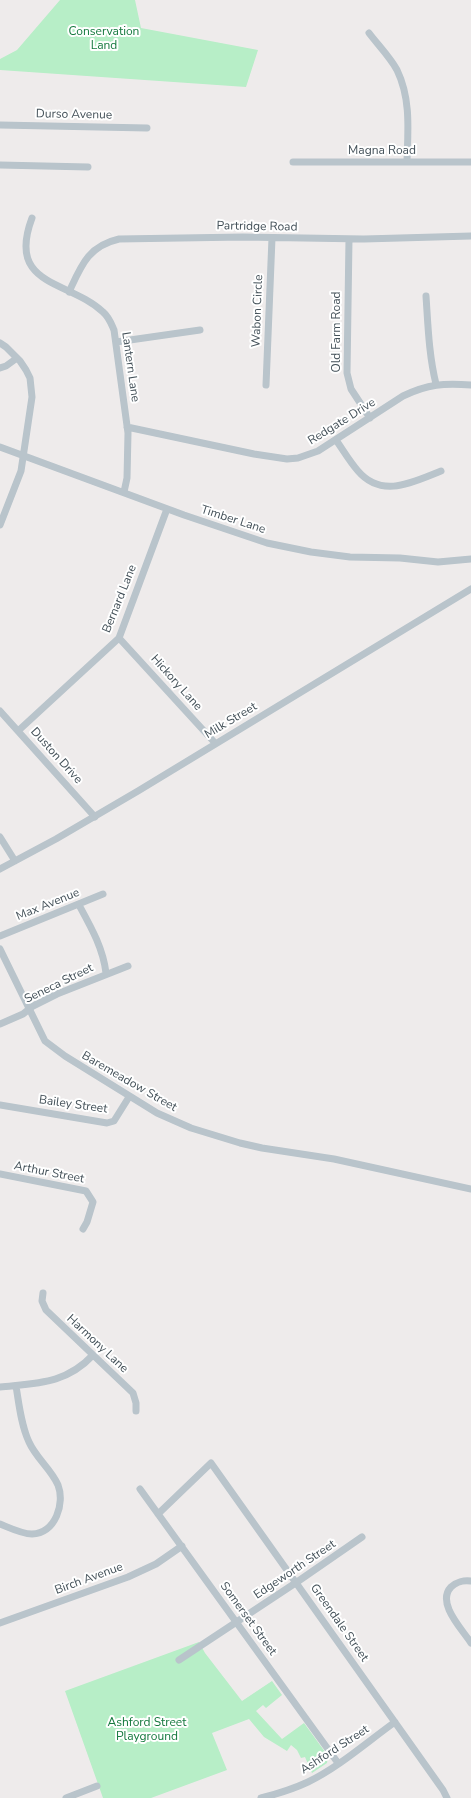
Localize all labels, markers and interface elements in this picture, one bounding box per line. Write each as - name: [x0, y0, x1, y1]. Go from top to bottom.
- park label: Conservation Land: [69, 25, 139, 53]
- street label: Durso Avenue: [36, 107, 112, 123]
- street label: Magna Road: [348, 144, 416, 158]
- street label: Partridge Road: [216, 219, 298, 235]
- street label: Wabon Circle: [250, 274, 266, 348]
- street label: Old Farm Road: [330, 291, 344, 373]
- street label: Lantern Lane: [118, 331, 142, 403]
- street label: Redgate Drive: [306, 396, 378, 448]
- street label: Timber Lane: [199, 503, 267, 537]
- street label: Bernard Lane: [100, 563, 140, 635]
- street label: Hickory Lane: [147, 652, 205, 714]
- street label: Milk Street: [202, 700, 260, 742]
- street label: Duston Drive: [27, 725, 85, 787]
- street label: Max Avenue: [14, 886, 82, 924]
- street label: Seneca Street: [22, 961, 96, 1007]
- street label: Baremeadow Street: [79, 1049, 179, 1115]
- street label: Bailey Street: [38, 1093, 108, 1117]
- street label: Arthur Street: [13, 1159, 85, 1187]
- street label: Harmony Lane: [63, 1312, 131, 1376]
- street label: Edgeworth Street: [251, 1537, 339, 1603]
- street label: Birch Avenue: [53, 1560, 125, 1598]
- street label: Somerset Street: [217, 1580, 279, 1658]
- street label: Greendale Street: [307, 1581, 371, 1665]
- park label: Ashford Street Playground: [108, 1716, 186, 1744]
- street label: Ashford Street: [298, 1723, 372, 1777]

